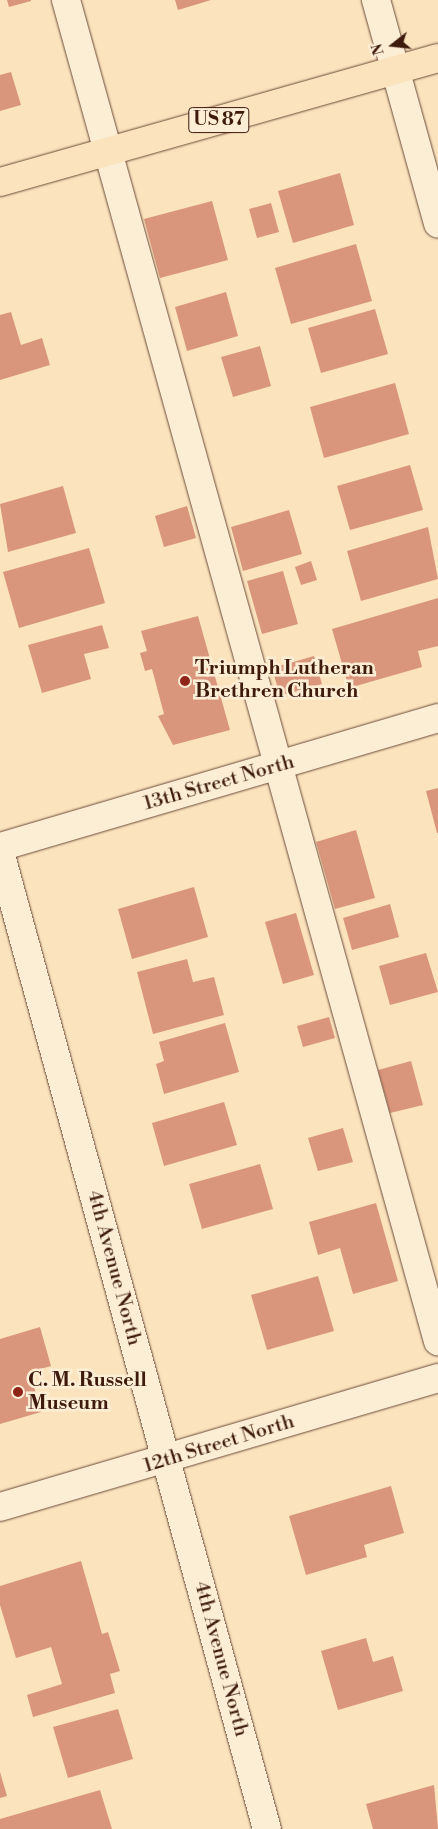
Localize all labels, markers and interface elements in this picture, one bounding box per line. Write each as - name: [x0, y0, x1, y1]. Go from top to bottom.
- north arrow: [368, 20, 418, 70]
- text: N: [368, 41, 389, 57]
- road number: US 87: [188, 104, 250, 136]
- place label: Triumph Lutheran Brethren Church: [195, 657, 374, 704]
- marker: Triumph Lutheran Brethren Church: [179, 675, 191, 687]
- street label: 13th Street North: [141, 750, 297, 816]
- street label: 4th Avenue North: [82, 1188, 146, 1348]
- place label: C. M. Russell Museum: [28, 1368, 147, 1415]
- marker: C. M. Russell Museum: [12, 1386, 24, 1398]
- street label: 12th Street North: [141, 1410, 297, 1478]
- street label: 4th Avenue North: [189, 1579, 253, 1739]

